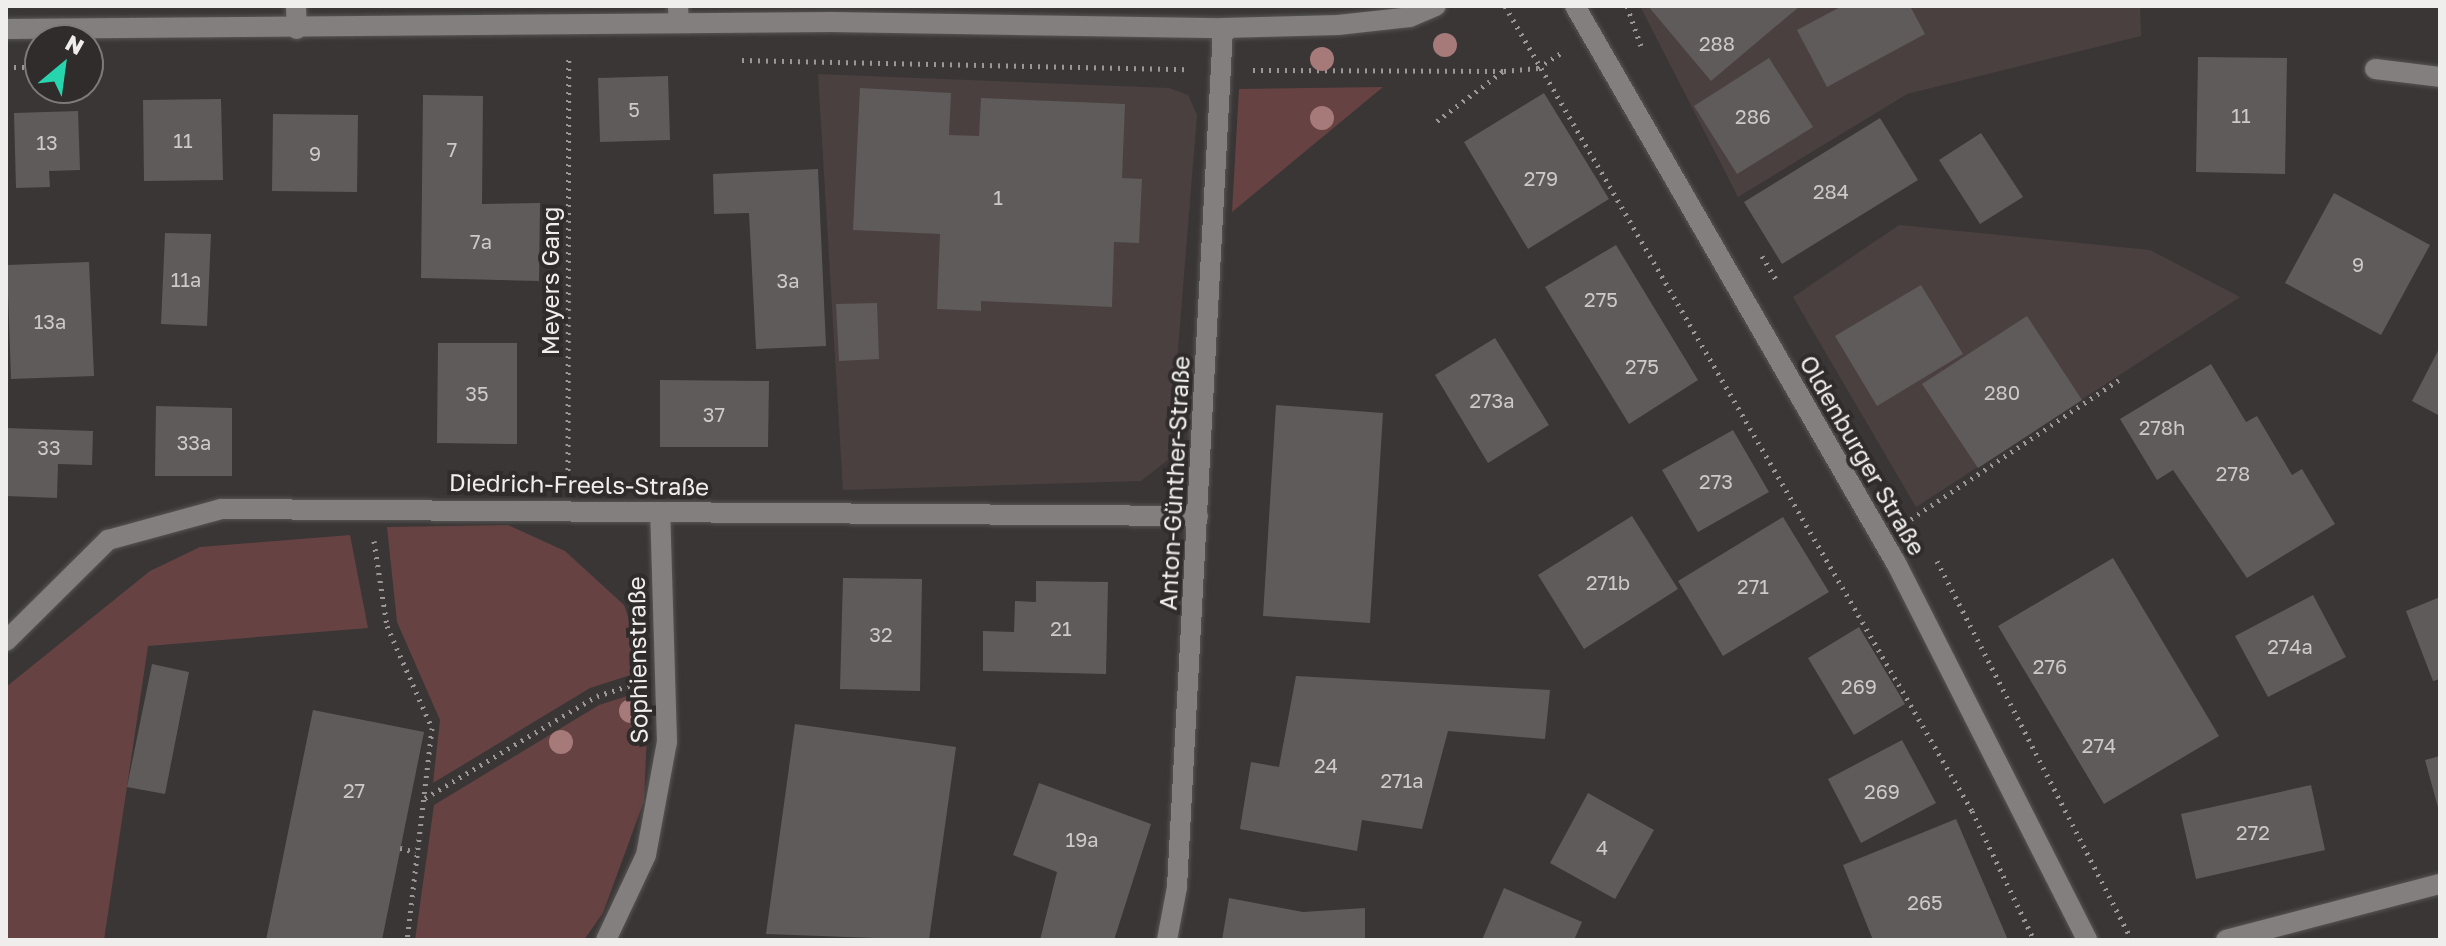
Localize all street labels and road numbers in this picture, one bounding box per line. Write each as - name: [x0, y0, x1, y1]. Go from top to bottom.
- street label: Meyers Gang: [536, 206, 564, 356]
- street label: Oldenburger Straße: [1794, 350, 1932, 560]
- street label: Anton-Günther-Straße: [1153, 355, 1195, 611]
- street label: Diedrich-Freels-Straße: [449, 467, 709, 501]
- street label: Sophienstraße: [621, 576, 653, 744]

